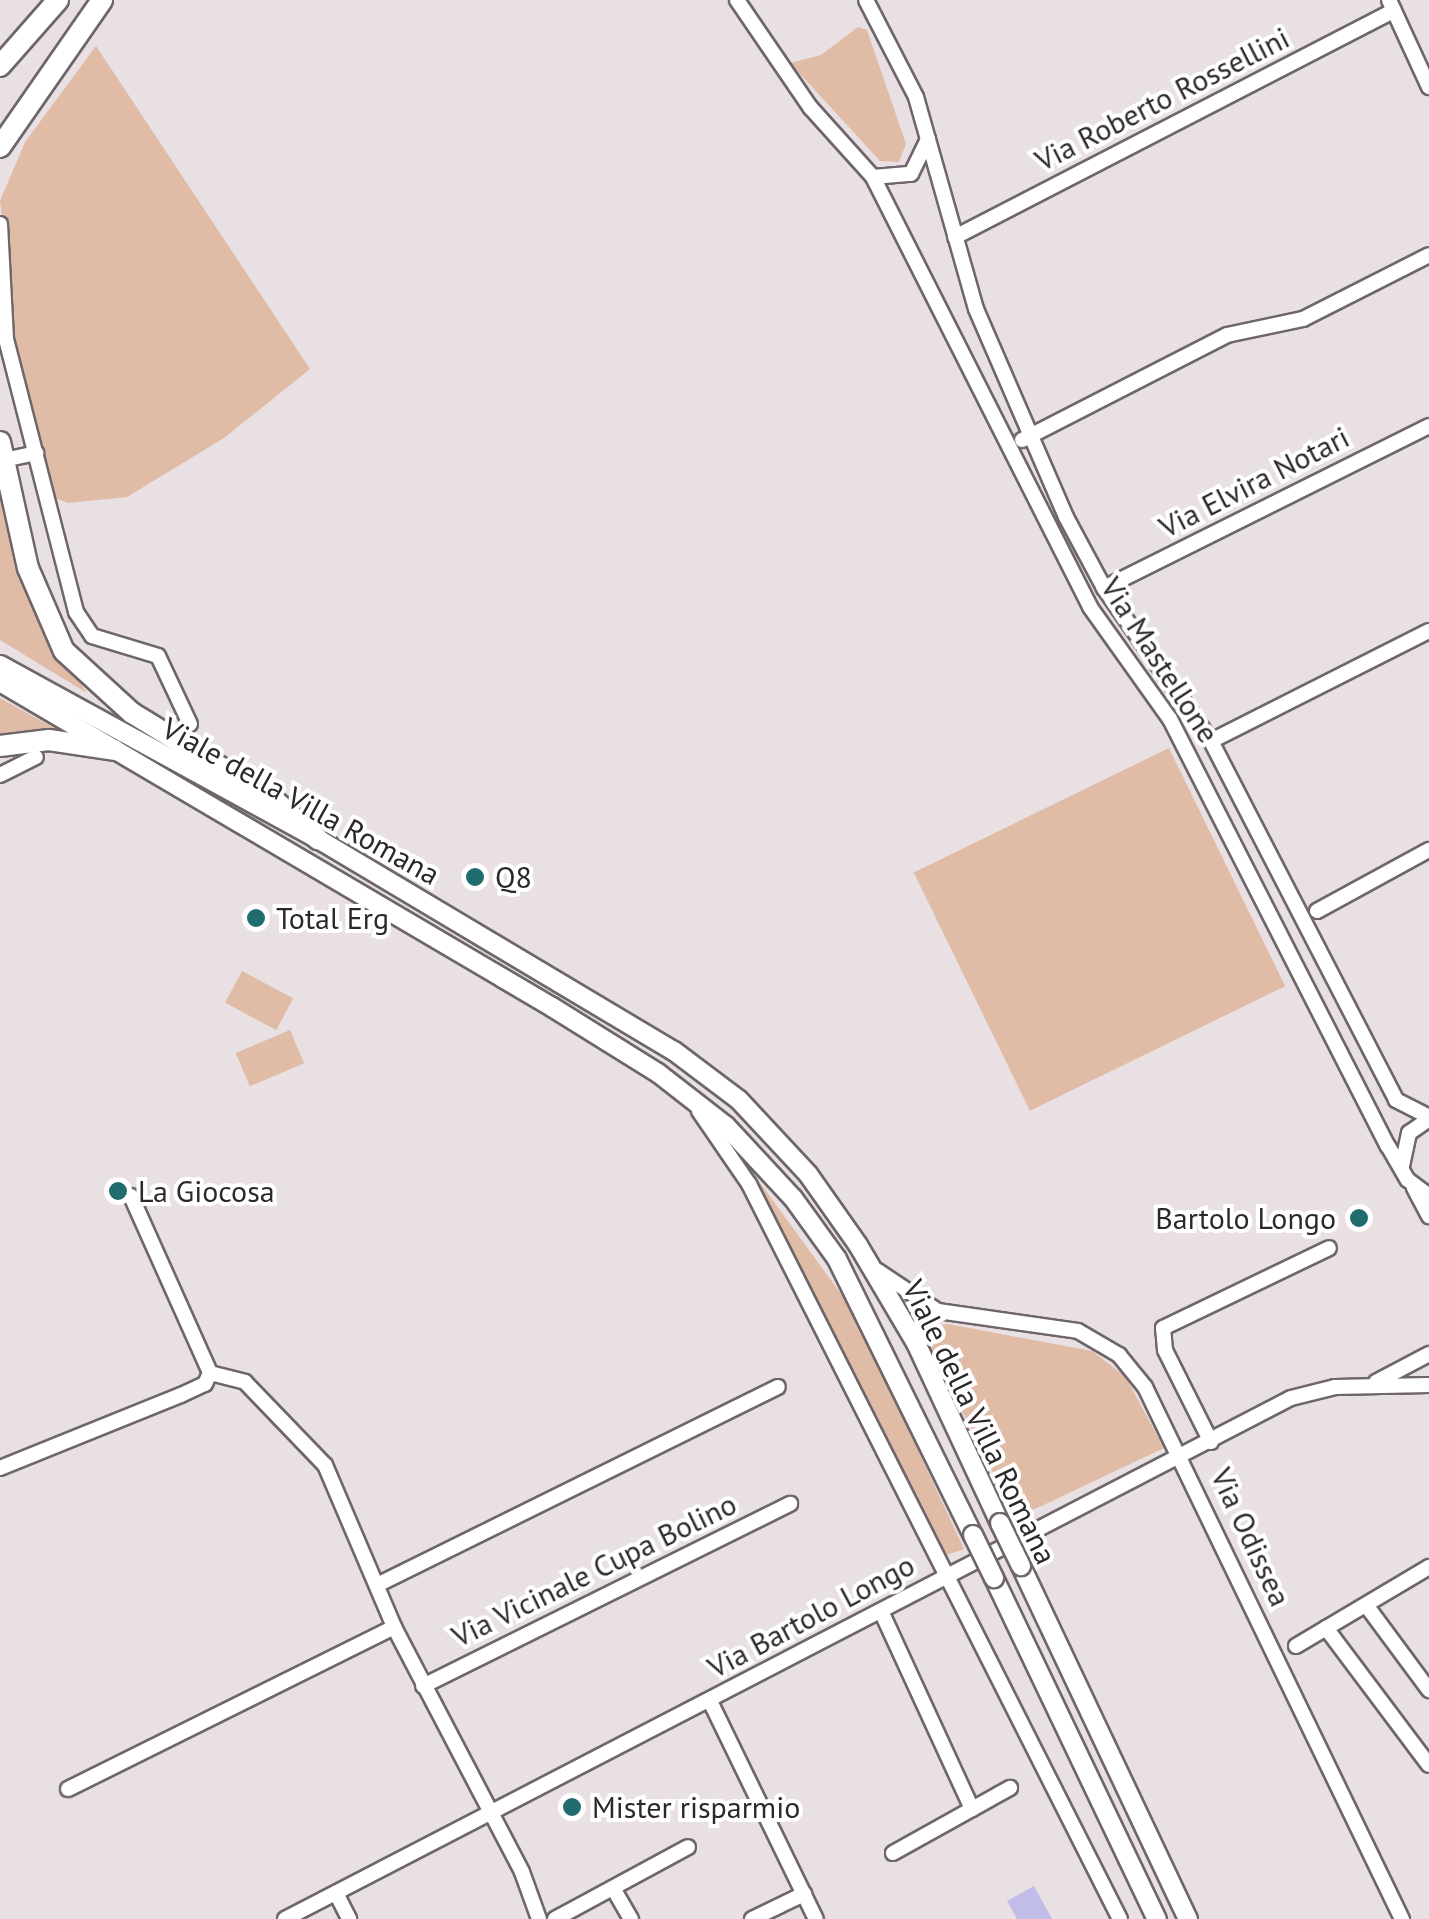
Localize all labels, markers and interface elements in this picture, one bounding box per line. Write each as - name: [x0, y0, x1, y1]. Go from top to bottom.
- street label: Via Roberto Rossellini: [1029, 19, 1295, 179]
- street label: Via Elvira Notari: [1153, 419, 1355, 545]
- street label: Via Mastellone: [1093, 571, 1227, 749]
- street label: Viale della Villa Romana: [156, 710, 446, 892]
- place label: Q8: [495, 859, 532, 895]
- marker: Q8: [464, 866, 486, 888]
- place label: Total Erg: [276, 900, 389, 936]
- marker: Total Erg: [245, 907, 267, 929]
- place label: La Giocosa: [138, 1173, 275, 1209]
- marker: La Giocosa: [107, 1180, 129, 1202]
- place label: Bartolo Longo: [1155, 1200, 1336, 1236]
- marker: Bartolo Longo: [1346, 1205, 1372, 1231]
- street label: Viale della Villa Romana: [895, 1274, 1065, 1570]
- street label: Via Odissea: [1203, 1462, 1299, 1612]
- street label: Via Vicinale Cupa Bolino: [446, 1485, 742, 1655]
- street label: Via Bartolo Longo: [702, 1546, 920, 1686]
- place label: Mister risparmio: [592, 1789, 800, 1825]
- marker: Mister risparmio: [561, 1796, 583, 1818]

